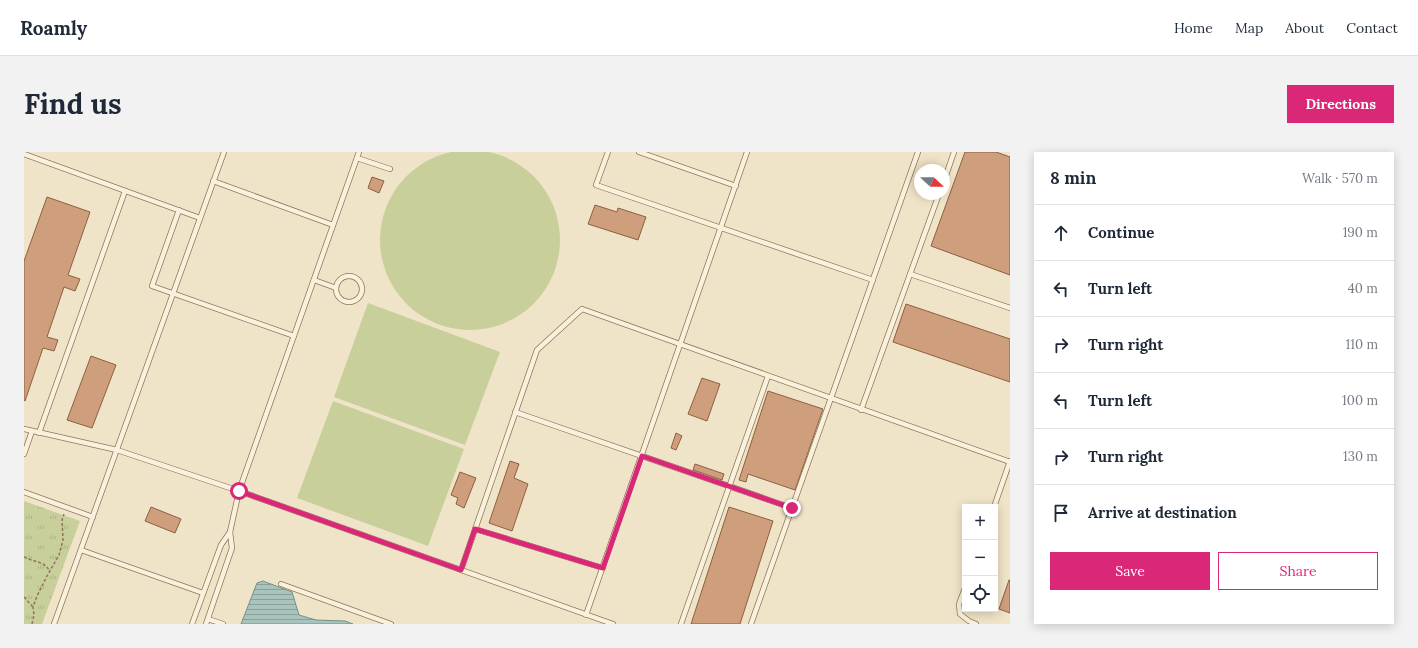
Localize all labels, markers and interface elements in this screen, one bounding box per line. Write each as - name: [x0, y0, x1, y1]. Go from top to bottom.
- text: Roamly: [20, 16, 87, 40]
- text: Home: [1174, 19, 1213, 37]
- text: Map: [1235, 19, 1263, 37]
- text: About: [1285, 19, 1324, 37]
- text: Contact: [1346, 19, 1398, 37]
- button: Directions: [1287, 85, 1394, 123]
- text: Find us: [24, 86, 122, 122]
- north arrow: [914, 164, 950, 200]
- text: 8 min: [1050, 167, 1096, 189]
- text: Walk · 570 m: [1302, 170, 1378, 187]
- icon: ahead: [1050, 222, 1072, 244]
- text: Continue: [1088, 223, 1154, 242]
- text: 190 m: [1343, 224, 1378, 241]
- icon: left: [1050, 278, 1072, 300]
- text: Turn left: [1088, 279, 1152, 298]
- text: 40 m: [1348, 280, 1378, 297]
- icon: right: [1050, 334, 1072, 356]
- text: Turn right: [1088, 335, 1164, 354]
- text: 110 m: [1345, 336, 1378, 353]
- icon: left: [1050, 390, 1072, 412]
- text: Turn left: [1088, 391, 1152, 410]
- text: 100 m: [1342, 392, 1378, 409]
- icon: right: [1050, 446, 1072, 468]
- text: Turn right: [1088, 447, 1164, 466]
- text: 130 m: [1343, 448, 1378, 465]
- route start: [230, 482, 248, 500]
- route end: [783, 499, 801, 517]
- icon: arrive: [1050, 502, 1072, 524]
- text: Arrive at destination: [1088, 503, 1237, 522]
- map controls: [962, 504, 998, 612]
- button: +: [962, 504, 998, 540]
- button: −: [962, 540, 998, 576]
- button: Save: [1050, 552, 1210, 590]
- button: Share: [1218, 552, 1378, 590]
- button: locate: [962, 576, 998, 612]

